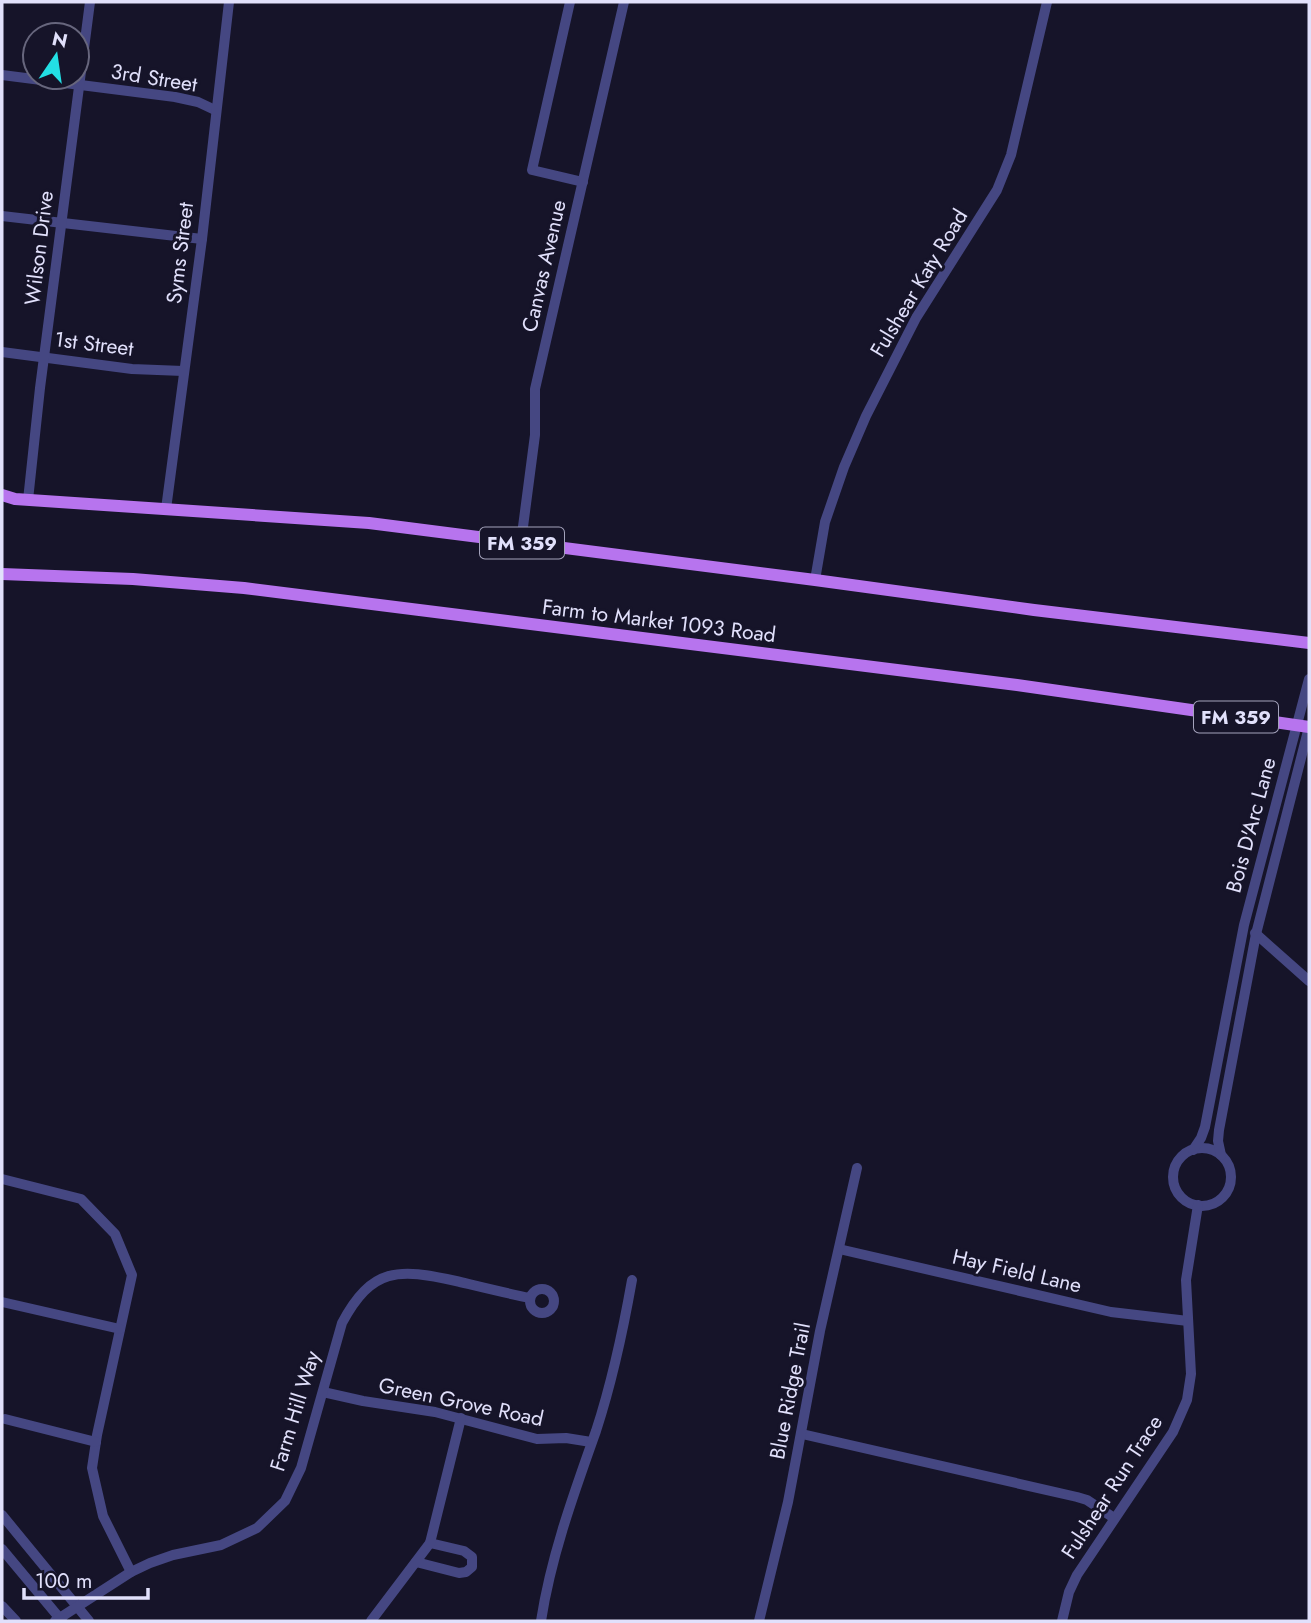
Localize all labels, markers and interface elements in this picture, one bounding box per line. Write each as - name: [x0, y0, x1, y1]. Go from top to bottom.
- north arrow: [21, 21, 91, 91]
- text: N: [49, 25, 70, 55]
- street label: 3rd Street: [109, 56, 199, 100]
- street label: Wilson Drive: [17, 189, 61, 307]
- street label: Canvas Avenue: [514, 197, 574, 335]
- street label: Syms Street: [159, 201, 201, 305]
- street label: Fulshear Katy Road: [863, 203, 975, 363]
- street label: 1st Street: [53, 324, 135, 364]
- road number: FM 359: [480, 528, 564, 558]
- street label: Farm to Market 1093 Road: [540, 592, 778, 650]
- road number: FM 359: [1194, 702, 1278, 732]
- street label: Bois D'Arc Lane: [1219, 754, 1284, 896]
- street label: Hay Field Lane: [949, 1242, 1085, 1300]
- street label: Blue Ridge Trail: [762, 1320, 818, 1462]
- street label: Farm Hill Way: [262, 1346, 328, 1475]
- street label: Green Grove Road: [376, 1370, 546, 1434]
- street label: Fulshear Run Trace: [1054, 1409, 1170, 1565]
- scale bar: [24, 1556, 149, 1600]
- text: 100 m: [35, 1566, 92, 1596]

